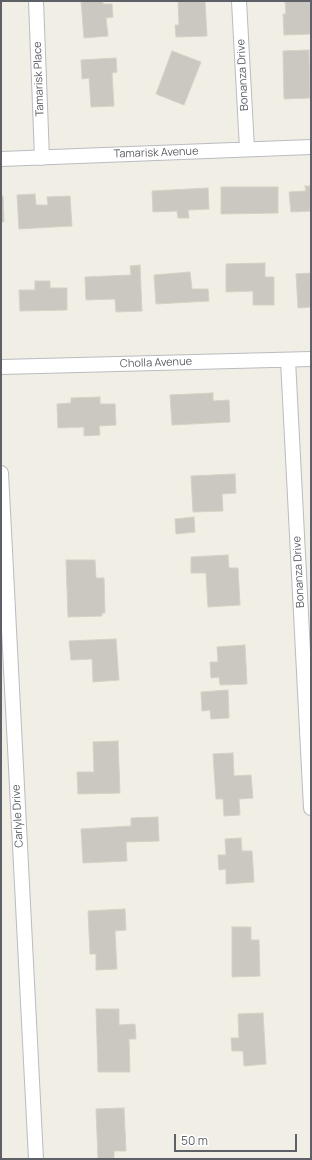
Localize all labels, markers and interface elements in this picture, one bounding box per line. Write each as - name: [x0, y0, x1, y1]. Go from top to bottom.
- street label: Bonanza Drive: [235, 39, 251, 111]
- street label: Tamarisk Place: [31, 41, 47, 117]
- street label: Tamarisk Avenue: [113, 145, 199, 161]
- street label: Cholla Avenue: [120, 355, 192, 371]
- street label: Bonanza Drive: [291, 536, 307, 608]
- street label: Carlyle Drive: [10, 784, 26, 848]
- scale bar: [176, 1126, 299, 1152]
- text: 50 m: [181, 1132, 208, 1149]

